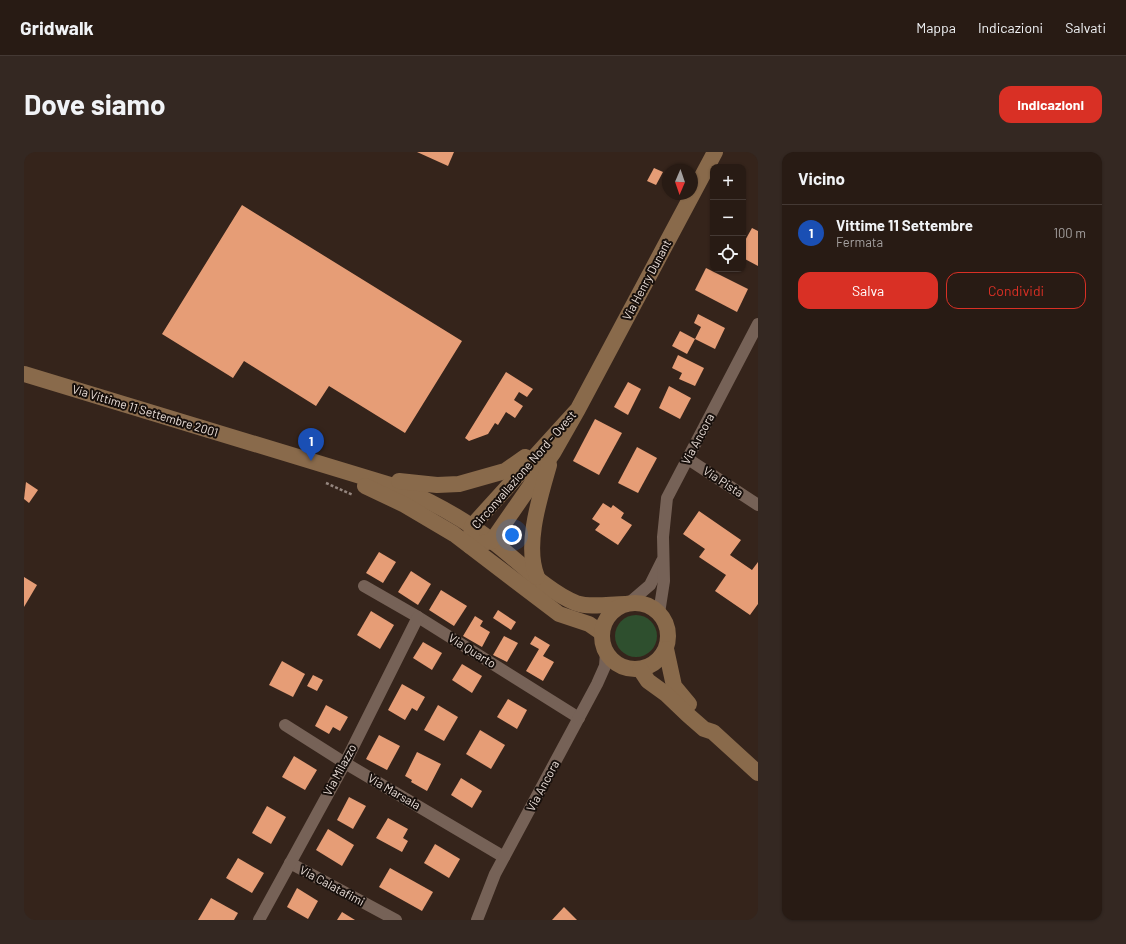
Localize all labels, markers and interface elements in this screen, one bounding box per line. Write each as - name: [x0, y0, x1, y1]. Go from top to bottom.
- text: Gridwalk: [20, 16, 94, 39]
- text: Mappa: [916, 19, 956, 36]
- text: Indicazioni: [978, 19, 1043, 36]
- text: Salvati: [1065, 19, 1106, 36]
- button: Indicazioni: [999, 86, 1102, 123]
- text: Dove siamo: [24, 87, 166, 121]
- north arrow: [662, 164, 698, 200]
- map controls: [710, 164, 746, 272]
- button: +: [710, 164, 746, 200]
- text: Vicino: [798, 168, 845, 188]
- button: −: [710, 200, 746, 236]
- text: Vittime 11 Settembre: [836, 216, 973, 234]
- text: 1: [809, 225, 813, 241]
- text: 100 m: [1053, 225, 1086, 241]
- text: Fermata: [836, 234, 883, 250]
- button: locate: [710, 236, 746, 272]
- street label: Via Henry Dunant: [619, 237, 673, 322]
- button: Salva: [798, 272, 938, 309]
- button: Condividi: [946, 272, 1086, 309]
- street label: Via Vittime 11 Settembre 2001: [71, 381, 220, 439]
- street label: Circonvallazione Nord - Ovest: [468, 408, 578, 531]
- street label: Via Ancora: [678, 411, 716, 466]
- pin: 1: [298, 428, 324, 461]
- street label: Via Pista: [701, 463, 746, 499]
- your location: [502, 525, 522, 545]
- street label: Via Quarto: [446, 630, 499, 670]
- street label: Via Milazzo: [320, 741, 359, 798]
- street label: Via Ancora: [523, 758, 561, 813]
- street label: Via Marsala: [366, 770, 423, 812]
- street label: Via Calatafimi: [298, 862, 367, 908]

